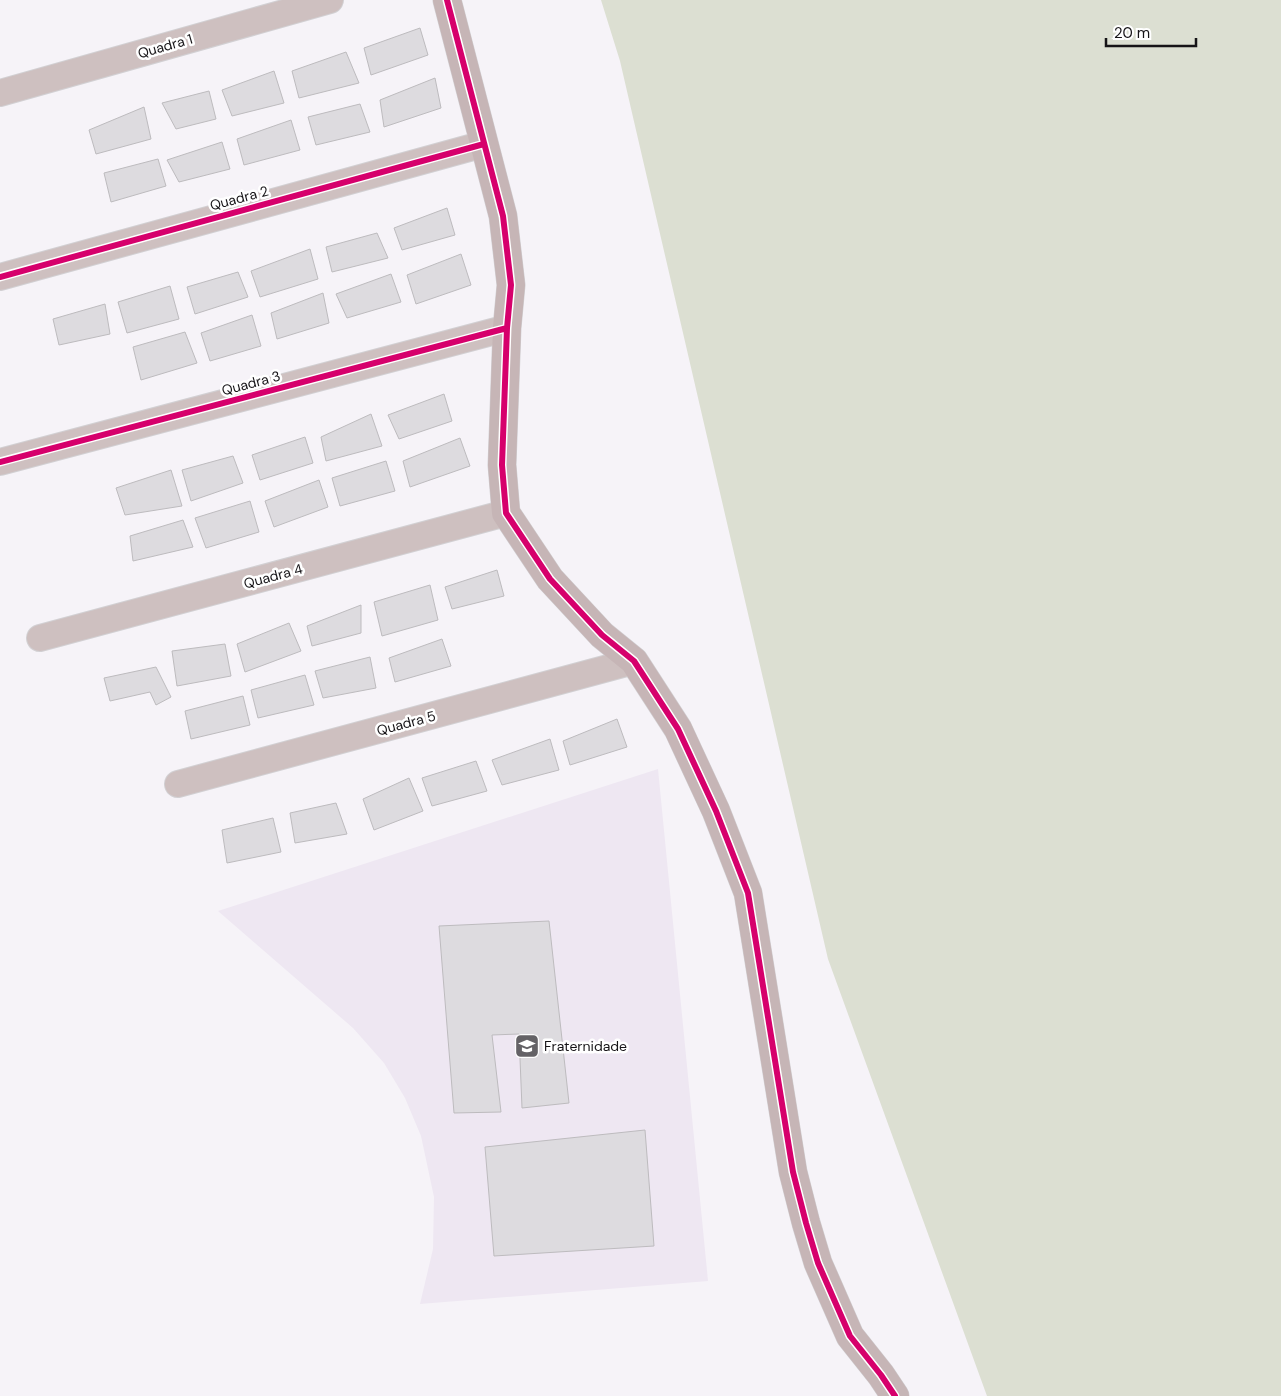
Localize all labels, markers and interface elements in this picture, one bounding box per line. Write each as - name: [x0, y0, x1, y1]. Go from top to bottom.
- scale bar: [1106, 15, 1196, 47]
- text: 20 m: [1114, 23, 1150, 43]
- street label: Quadra 1: [136, 30, 194, 62]
- street label: Quadra 2: [208, 182, 270, 214]
- street label: Quadra 3: [220, 367, 282, 399]
- street label: Quadra 4: [242, 559, 305, 592]
- street label: Quadra 5: [375, 707, 437, 739]
- school or university icon: Fraternidade: [514, 1033, 540, 1059]
- place label: Fraternidade: [544, 1037, 627, 1055]

